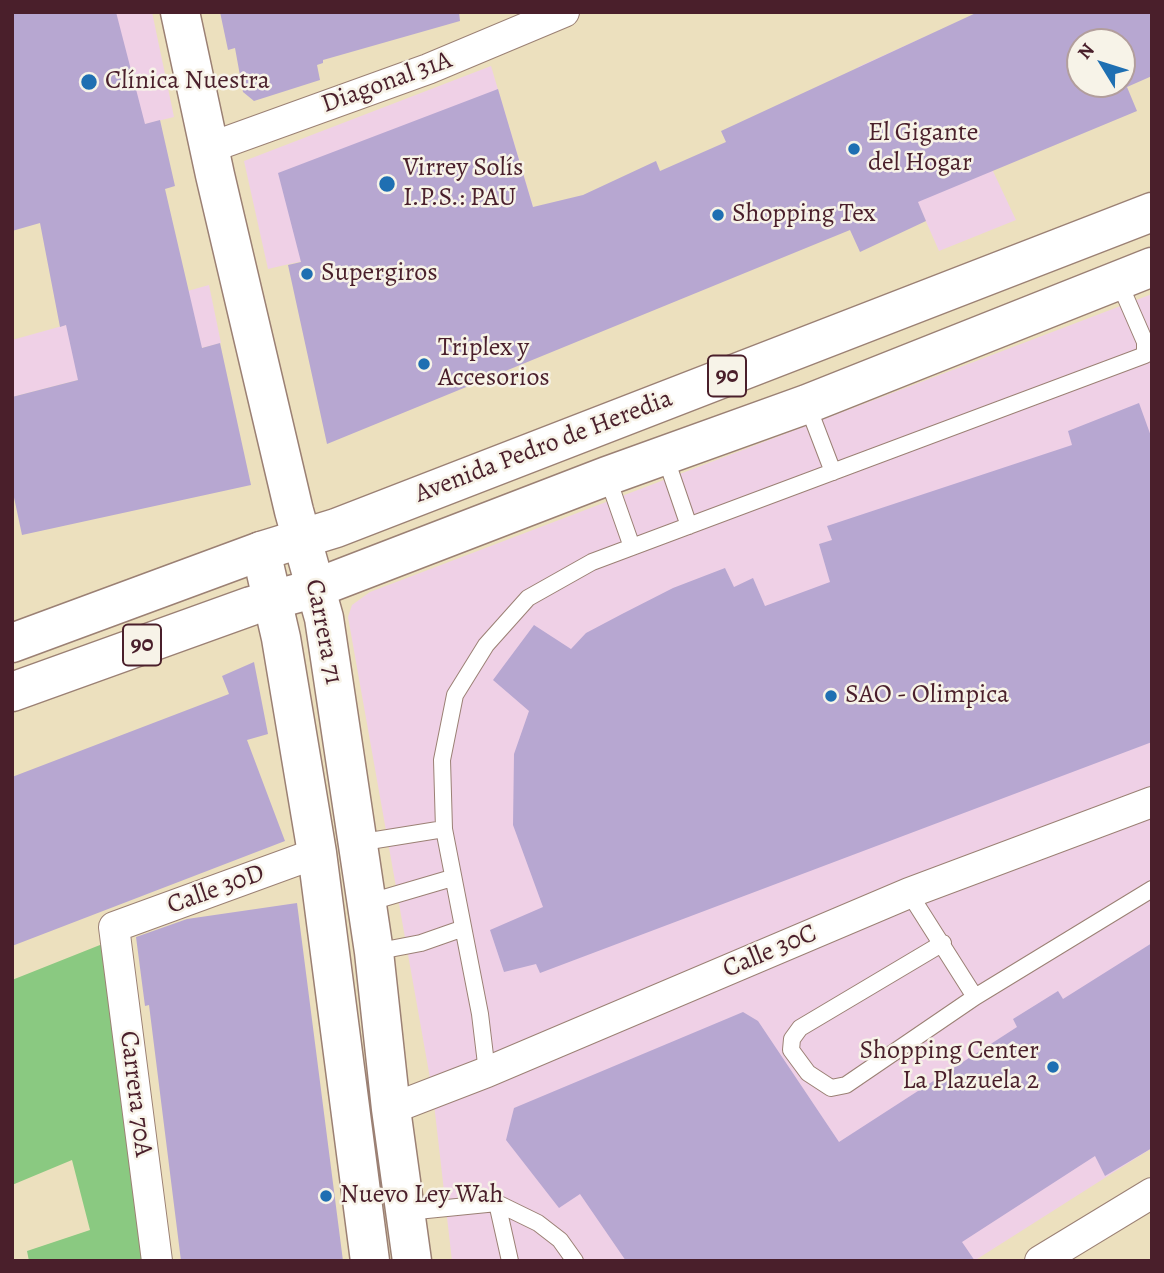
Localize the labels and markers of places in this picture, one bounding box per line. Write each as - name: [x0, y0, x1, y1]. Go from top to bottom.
- place label: Clínica Nuestra: [105, 66, 270, 98]
- marker: Clínica Nuestra: [79, 72, 99, 92]
- place label: El Gigante del Hogar: [868, 118, 978, 180]
- marker: El Gigante del Hogar: [846, 141, 862, 157]
- place label: Virrey Solís I.P.S.: PAU: [403, 153, 524, 214]
- marker: Virrey Solís I.P.S.: PAU: [377, 174, 397, 194]
- place label: Shopping Tex: [732, 199, 876, 231]
- marker: Shopping Tex: [710, 207, 726, 223]
- place label: Supergiros: [321, 258, 438, 290]
- marker: Supergiros: [299, 266, 315, 282]
- place label: Triplex y Accesorios: [438, 333, 550, 394]
- marker: Triplex y Accesorios: [416, 356, 432, 372]
- place label: SAO - Olimpica: [845, 680, 1009, 712]
- marker: SAO - Olimpica: [823, 688, 839, 704]
- place label: Shopping Center La Plazuela 2: [860, 1036, 1039, 1098]
- marker: Shopping Center La Plazuela 2: [1045, 1059, 1061, 1075]
- place label: Nuevo Ley Wah: [340, 1180, 503, 1212]
- marker: Nuevo Ley Wah: [318, 1188, 334, 1204]

